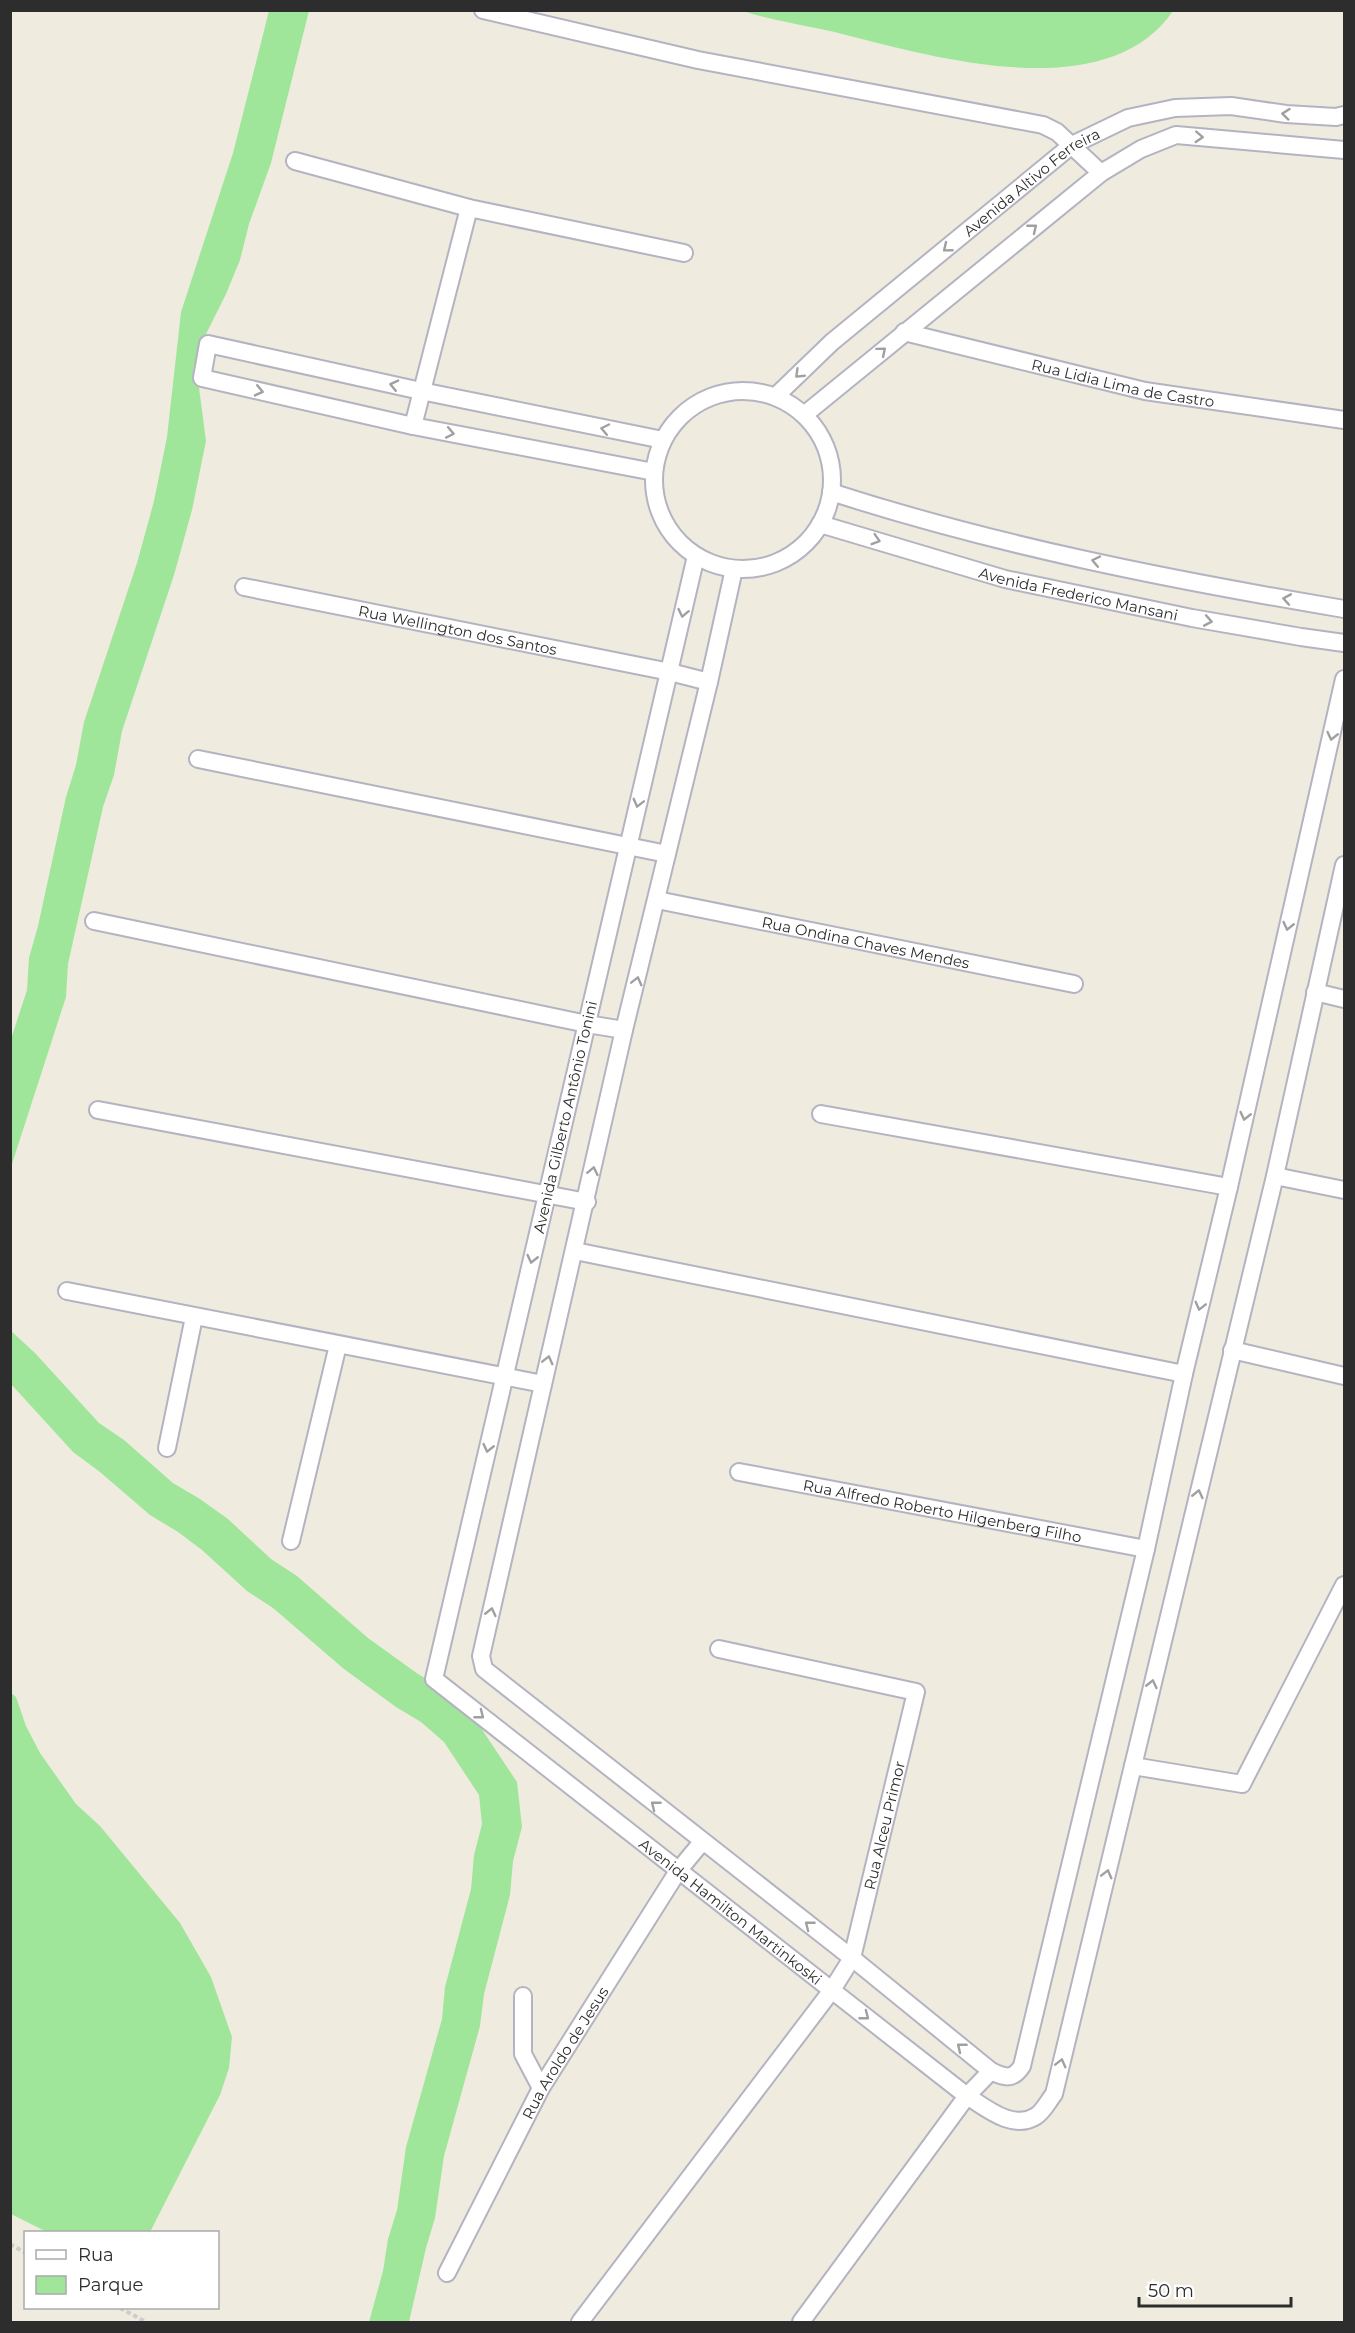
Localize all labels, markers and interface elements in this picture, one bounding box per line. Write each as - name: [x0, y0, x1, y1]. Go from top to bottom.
- one-way arrow: [1282, 108, 1291, 120]
- street label: Avenida Altivo Ferreira: [959, 124, 1103, 240]
- one-way arrow: [1195, 130, 1204, 143]
- one-way arrow: [1026, 224, 1037, 235]
- one-way arrow: [943, 241, 954, 252]
- one-way arrow: [875, 347, 886, 358]
- street label: Rua Lidia Lima de Castro: [1030, 354, 1216, 411]
- one-way arrow: [795, 367, 806, 378]
- one-way arrow: [389, 379, 399, 392]
- one-way arrow: [254, 384, 264, 397]
- one-way arrow: [601, 423, 611, 436]
- one-way arrow: [444, 426, 454, 439]
- one-way arrow: [870, 533, 881, 545]
- one-way arrow: [1091, 556, 1101, 569]
- street label: Avenida Frederico Mansani: [977, 562, 1180, 624]
- one-way arrow: [1282, 594, 1291, 606]
- street label: Rua Wellington dos Santos: [357, 601, 559, 659]
- one-way arrow: [677, 608, 690, 618]
- one-way arrow: [1203, 614, 1213, 627]
- one-way arrow: [1326, 731, 1339, 741]
- one-way arrow: [633, 798, 646, 808]
- street label: Rua Ondina Chaves Mendes: [760, 912, 971, 972]
- one-way arrow: [1283, 921, 1296, 931]
- one-way arrow: [629, 976, 642, 986]
- street label: Avenida Gilberto Antônio Tonini: [529, 999, 601, 1235]
- one-way arrow: [1239, 1111, 1252, 1121]
- one-way arrow: [586, 1166, 599, 1176]
- one-way arrow: [526, 1253, 539, 1263]
- one-way arrow: [1195, 1301, 1208, 1311]
- one-way arrow: [541, 1356, 554, 1366]
- one-way arrow: [482, 1443, 495, 1453]
- street label: Rua Alfredo Roberto Hilgenberg Filho: [802, 1475, 1083, 1546]
- one-way arrow: [1190, 1490, 1203, 1500]
- one-way arrow: [484, 1607, 497, 1617]
- one-way arrow: [1145, 1679, 1158, 1689]
- one-way arrow: [473, 1707, 484, 1718]
- street label: Rua Alceu Primor: [859, 1759, 909, 1892]
- one-way arrow: [651, 1801, 662, 1812]
- street label: Avenida Hamilton Martinkoski: [636, 1834, 826, 1989]
- one-way arrow: [1099, 1869, 1112, 1879]
- one-way arrow: [805, 1921, 816, 1932]
- street label: Rua Aroldo de Jesus: [517, 1983, 612, 2122]
- one-way arrow: [858, 2009, 869, 2020]
- one-way arrow: [957, 2043, 968, 2054]
- one-way arrow: [1054, 2058, 1067, 2068]
- legend: [24, 2231, 219, 2309]
- text: Rua: [78, 2244, 114, 2266]
- scale bar: [1139, 2270, 1290, 2308]
- text: Parque: [78, 2274, 144, 2296]
- text: 50 m: [1148, 2280, 1194, 2302]

